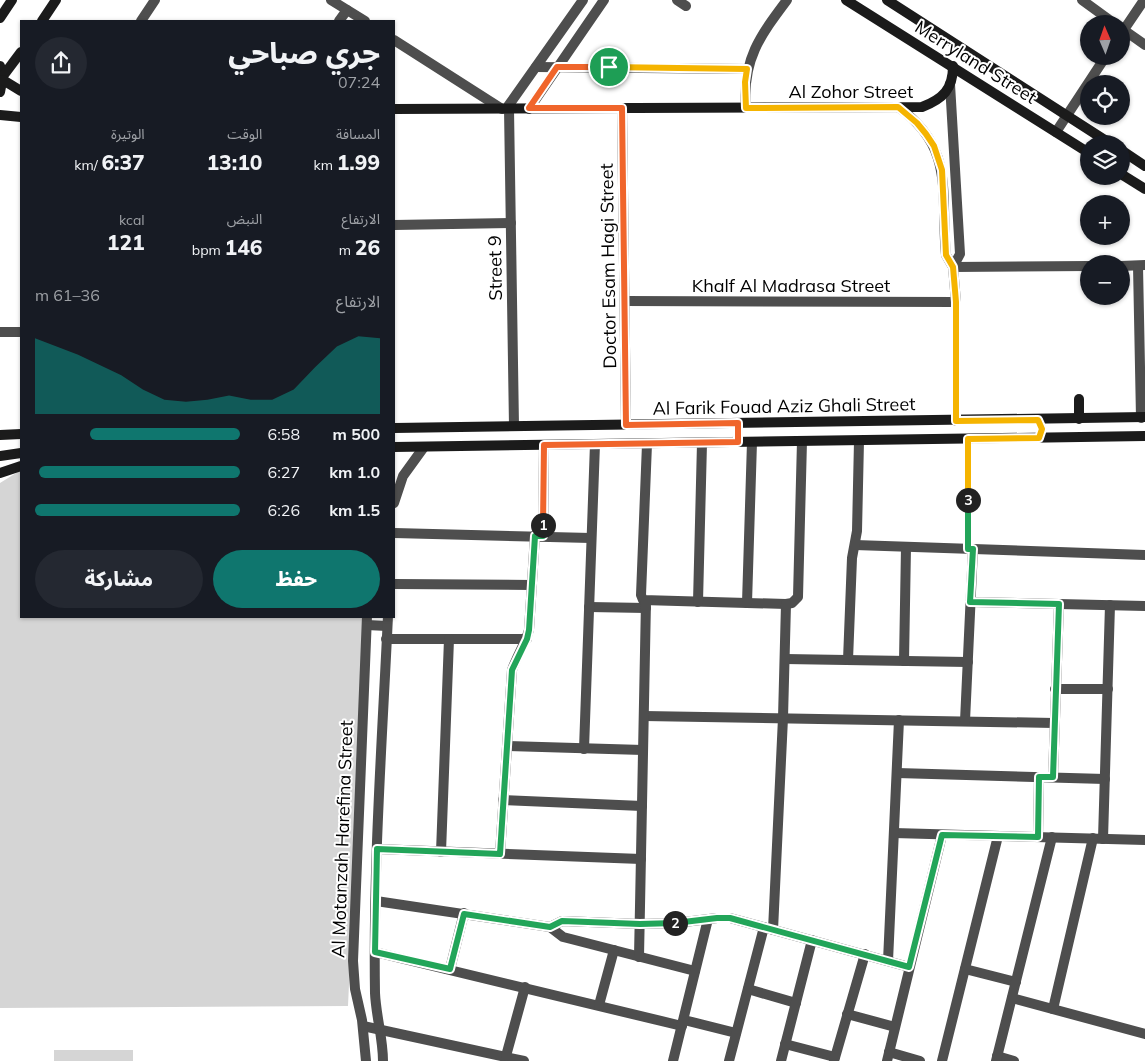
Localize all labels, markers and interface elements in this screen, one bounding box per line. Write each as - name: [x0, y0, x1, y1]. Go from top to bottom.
- street label: Merryland Street: [911, 15, 1041, 109]
- north arrow: [1080, 15, 1130, 65]
- map controls: [1080, 15, 1130, 305]
- text: جري صباحي: [228, 35, 380, 70]
- button: share: [35, 37, 87, 89]
- pin: [588, 46, 630, 88]
- icon: arrive: [595, 53, 623, 81]
- text: 07:24: [338, 72, 380, 92]
- button: locate: [1080, 75, 1130, 125]
- street label: Al Zohor Street: [789, 80, 913, 103]
- text: الوتيرة: [111, 125, 145, 143]
- text: الوقت: [227, 125, 262, 143]
- text: المسافة: [336, 125, 380, 143]
- button: layers: [1080, 135, 1130, 185]
- text: 6:37: [101, 149, 145, 175]
- text: 13:10: [206, 149, 262, 175]
- text: 1.99: [337, 149, 380, 175]
- text: /km: [74, 156, 101, 174]
- text: km: [314, 156, 337, 174]
- street label: Doctor Esam Hagi Street: [595, 163, 621, 369]
- button: +: [1080, 195, 1130, 245]
- text: النبض: [227, 210, 262, 228]
- text: الارتفاع: [342, 210, 380, 228]
- text: kcal: [119, 211, 145, 229]
- text: 121: [107, 229, 145, 255]
- text: 146: [225, 234, 262, 260]
- text: 26: [355, 234, 380, 260]
- street label: Street 9: [483, 235, 507, 301]
- text: bpm: [192, 241, 225, 259]
- text: m: [339, 241, 355, 259]
- button: −: [1080, 255, 1130, 305]
- street label: Khalf Al Madrasa Street: [692, 274, 890, 297]
- text: 36–61 m: [35, 285, 100, 305]
- text: الارتفاع: [336, 291, 380, 311]
- street label: Al Farik Fouad Aziz Ghali Street: [652, 392, 916, 420]
- text: 6:58: [268, 424, 300, 444]
- text: 500 m: [332, 424, 380, 444]
- text: 6:27: [268, 462, 300, 482]
- text: 1.0 km: [329, 462, 380, 482]
- pin: 3: [956, 488, 980, 512]
- text: 3: [964, 491, 973, 509]
- text: 6:26: [268, 500, 300, 520]
- text: 1.5 km: [329, 500, 380, 520]
- pin: 1: [530, 512, 556, 538]
- text: 1: [539, 516, 548, 534]
- button: مشاركة: [35, 550, 203, 608]
- button: حفظ: [213, 550, 380, 608]
- street label: Al Motanzah Harefina Street: [326, 720, 358, 958]
- pin: 2: [662, 910, 688, 936]
- text: 2: [671, 914, 680, 932]

